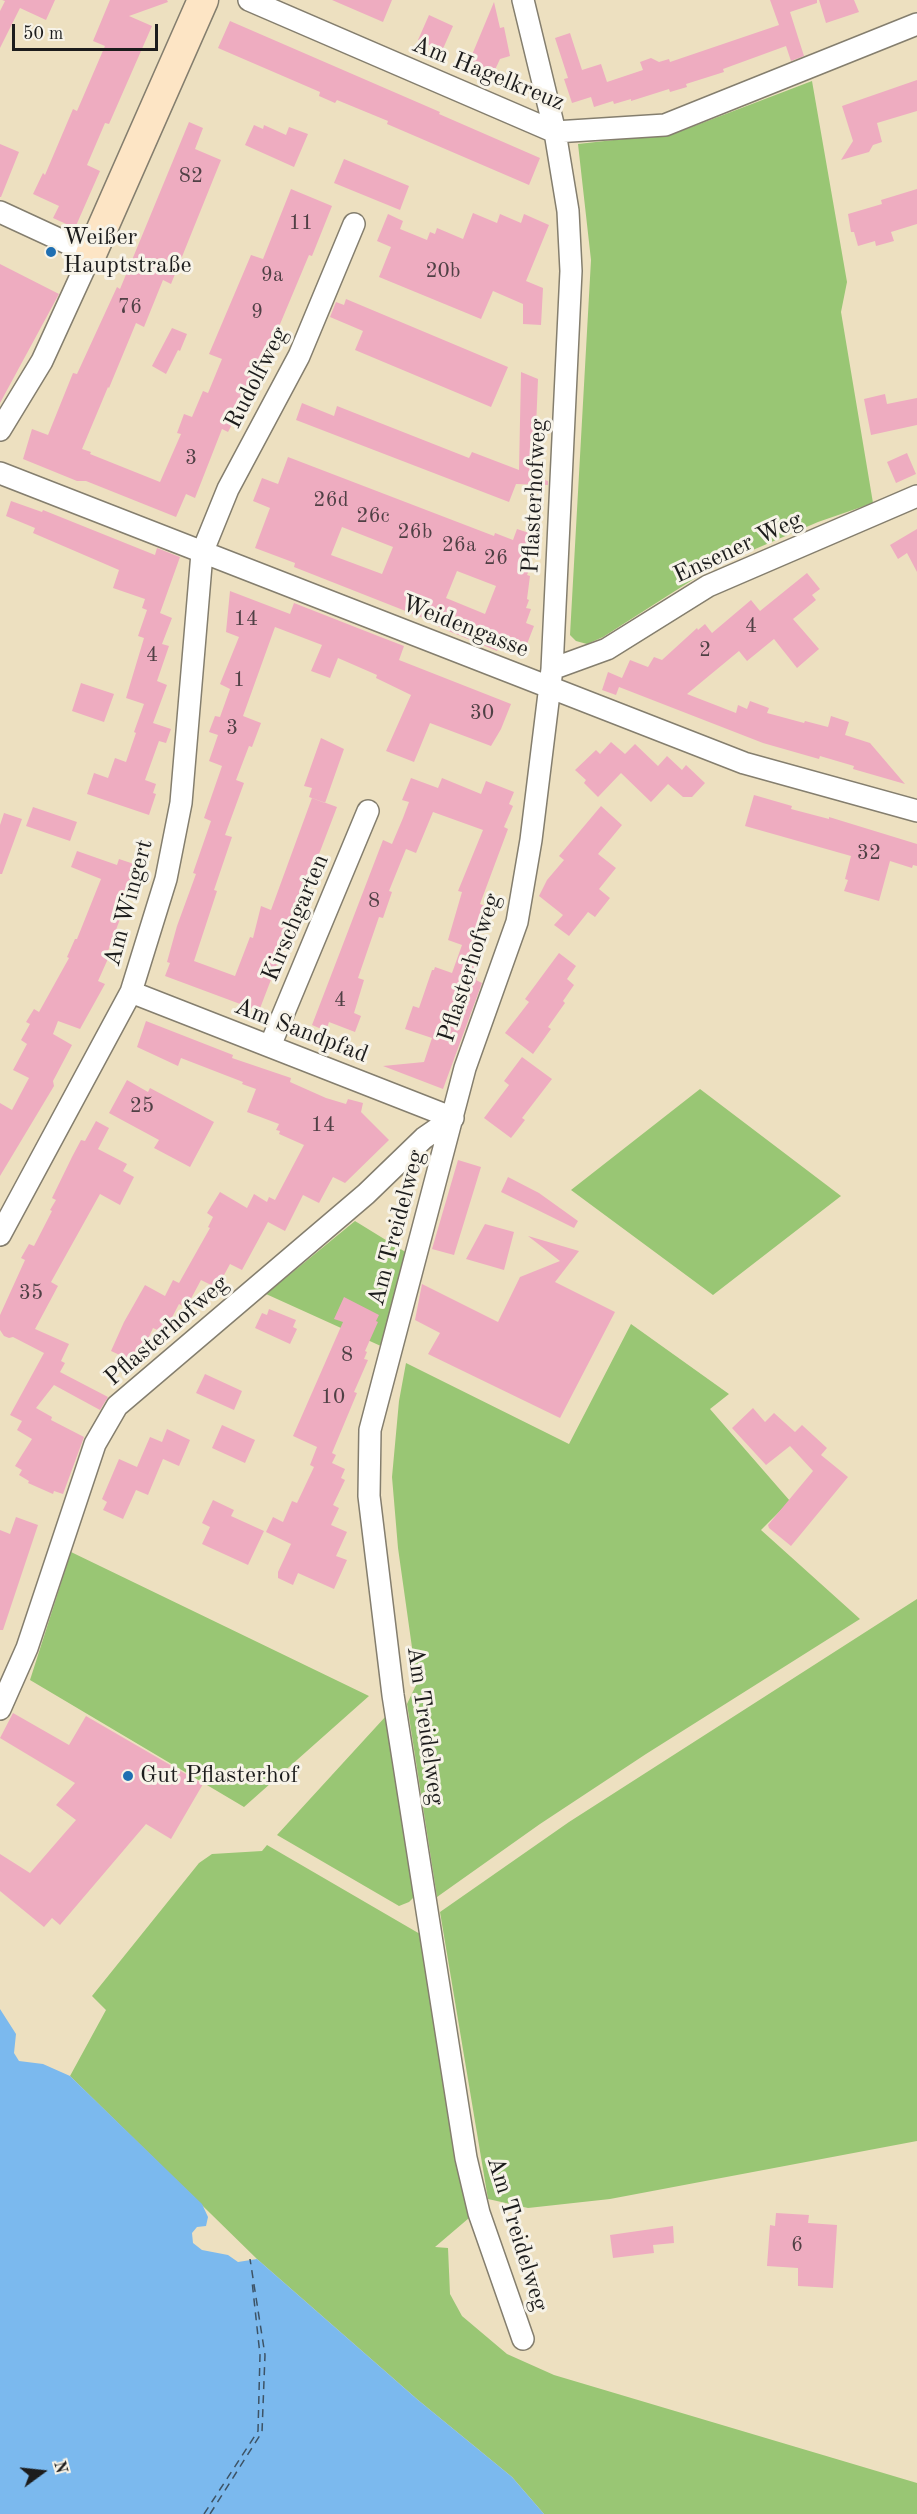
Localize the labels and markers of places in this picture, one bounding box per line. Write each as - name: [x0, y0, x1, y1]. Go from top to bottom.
- place label: Weißer Hauptstraße: [63, 224, 192, 280]
- marker: Weißer Hauptstraße: [44, 245, 58, 259]
- place label: Gut Pflasterhof: [140, 1762, 299, 1790]
- marker: Gut Pflasterhof: [121, 1769, 135, 1783]

